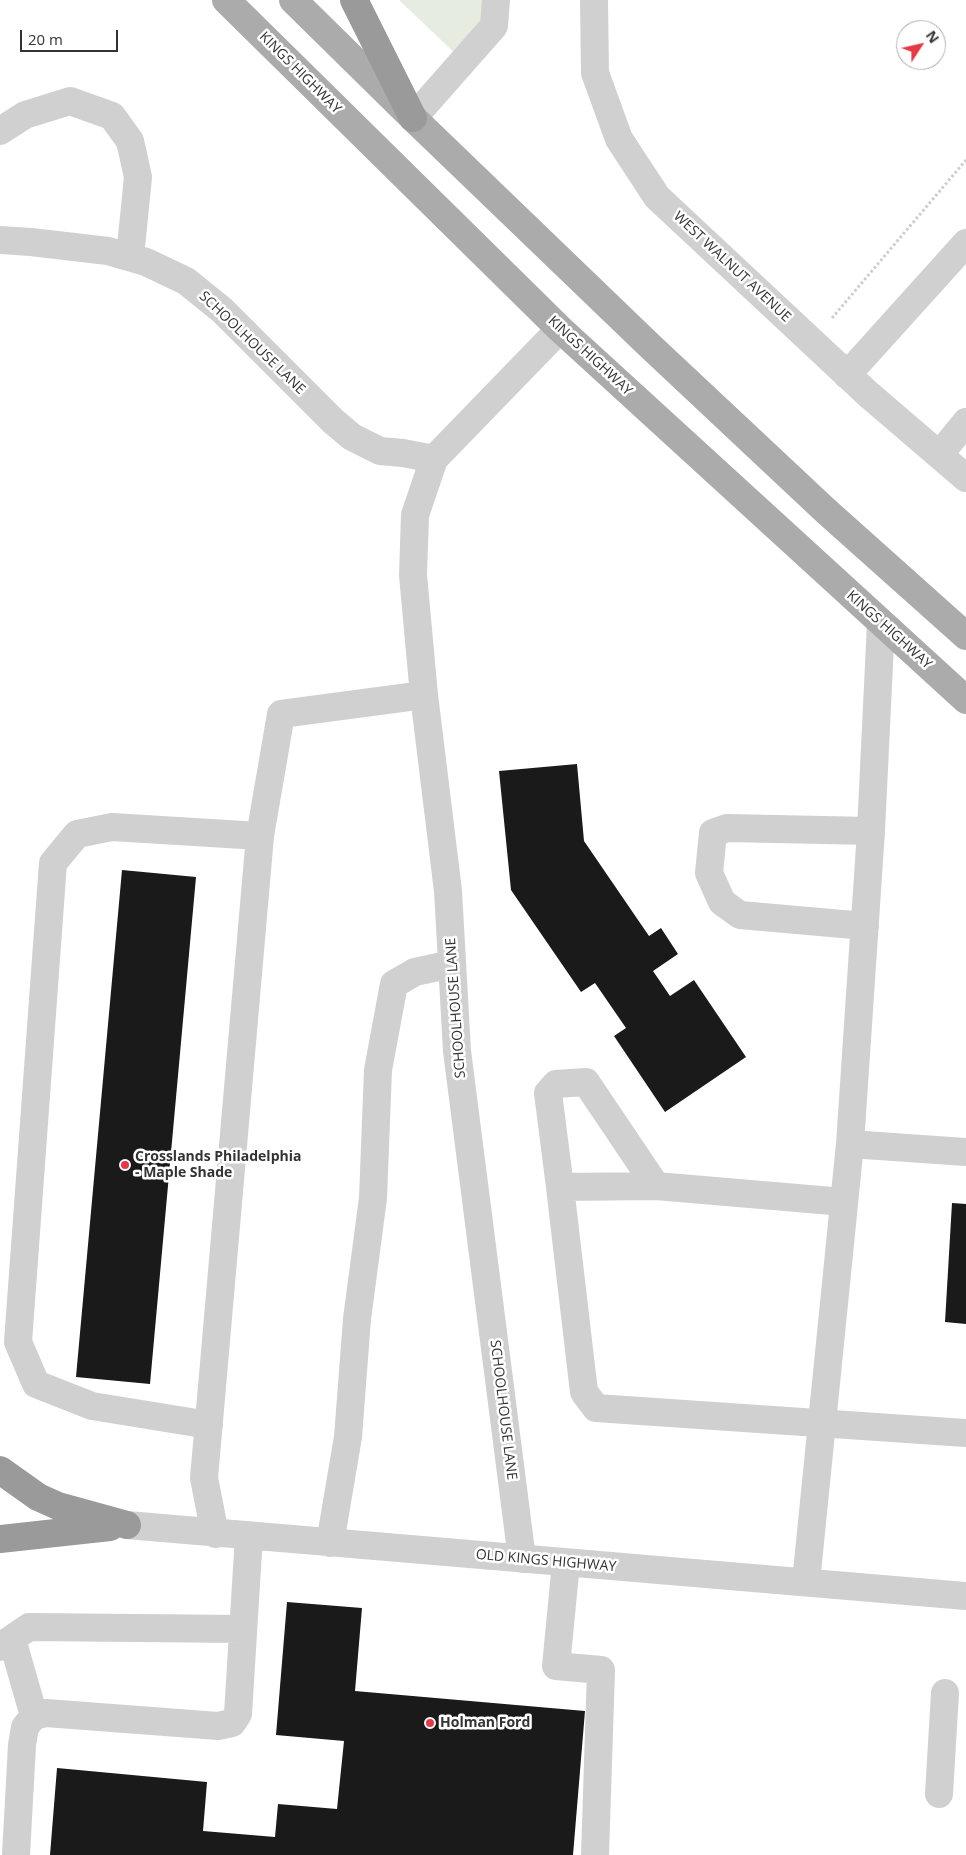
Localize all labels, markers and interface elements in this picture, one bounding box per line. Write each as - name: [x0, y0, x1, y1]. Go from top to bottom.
- scale bar: [22, 20, 120, 52]
- north arrow: [896, 20, 946, 70]
- text: N: [922, 27, 944, 47]
- text: 20 m: [28, 29, 63, 49]
- street label: KINGS HIGHWAY: [256, 29, 344, 117]
- street label: WEST WALNUT AVENUE: [670, 208, 794, 326]
- street label: SCHOOLHOUSE LANE: [195, 288, 309, 398]
- street label: KINGS HIGHWAY: [544, 313, 636, 399]
- street label: KINGS HIGHWAY: [843, 587, 935, 673]
- street label: SCHOOLHOUSE LANE: [443, 937, 469, 1079]
- place label: Crosslands Philadelphia - Maple Shade: [135, 1149, 301, 1182]
- marker: Crosslands Philadelphia - Maple Shade: [119, 1159, 131, 1171]
- street label: SCHOOLHOUSE LANE: [486, 1339, 520, 1481]
- street label: OLD KINGS HIGHWAY: [475, 1546, 617, 1576]
- place label: Holman Ford: [440, 1715, 530, 1731]
- marker: Holman Ford: [424, 1717, 436, 1729]

